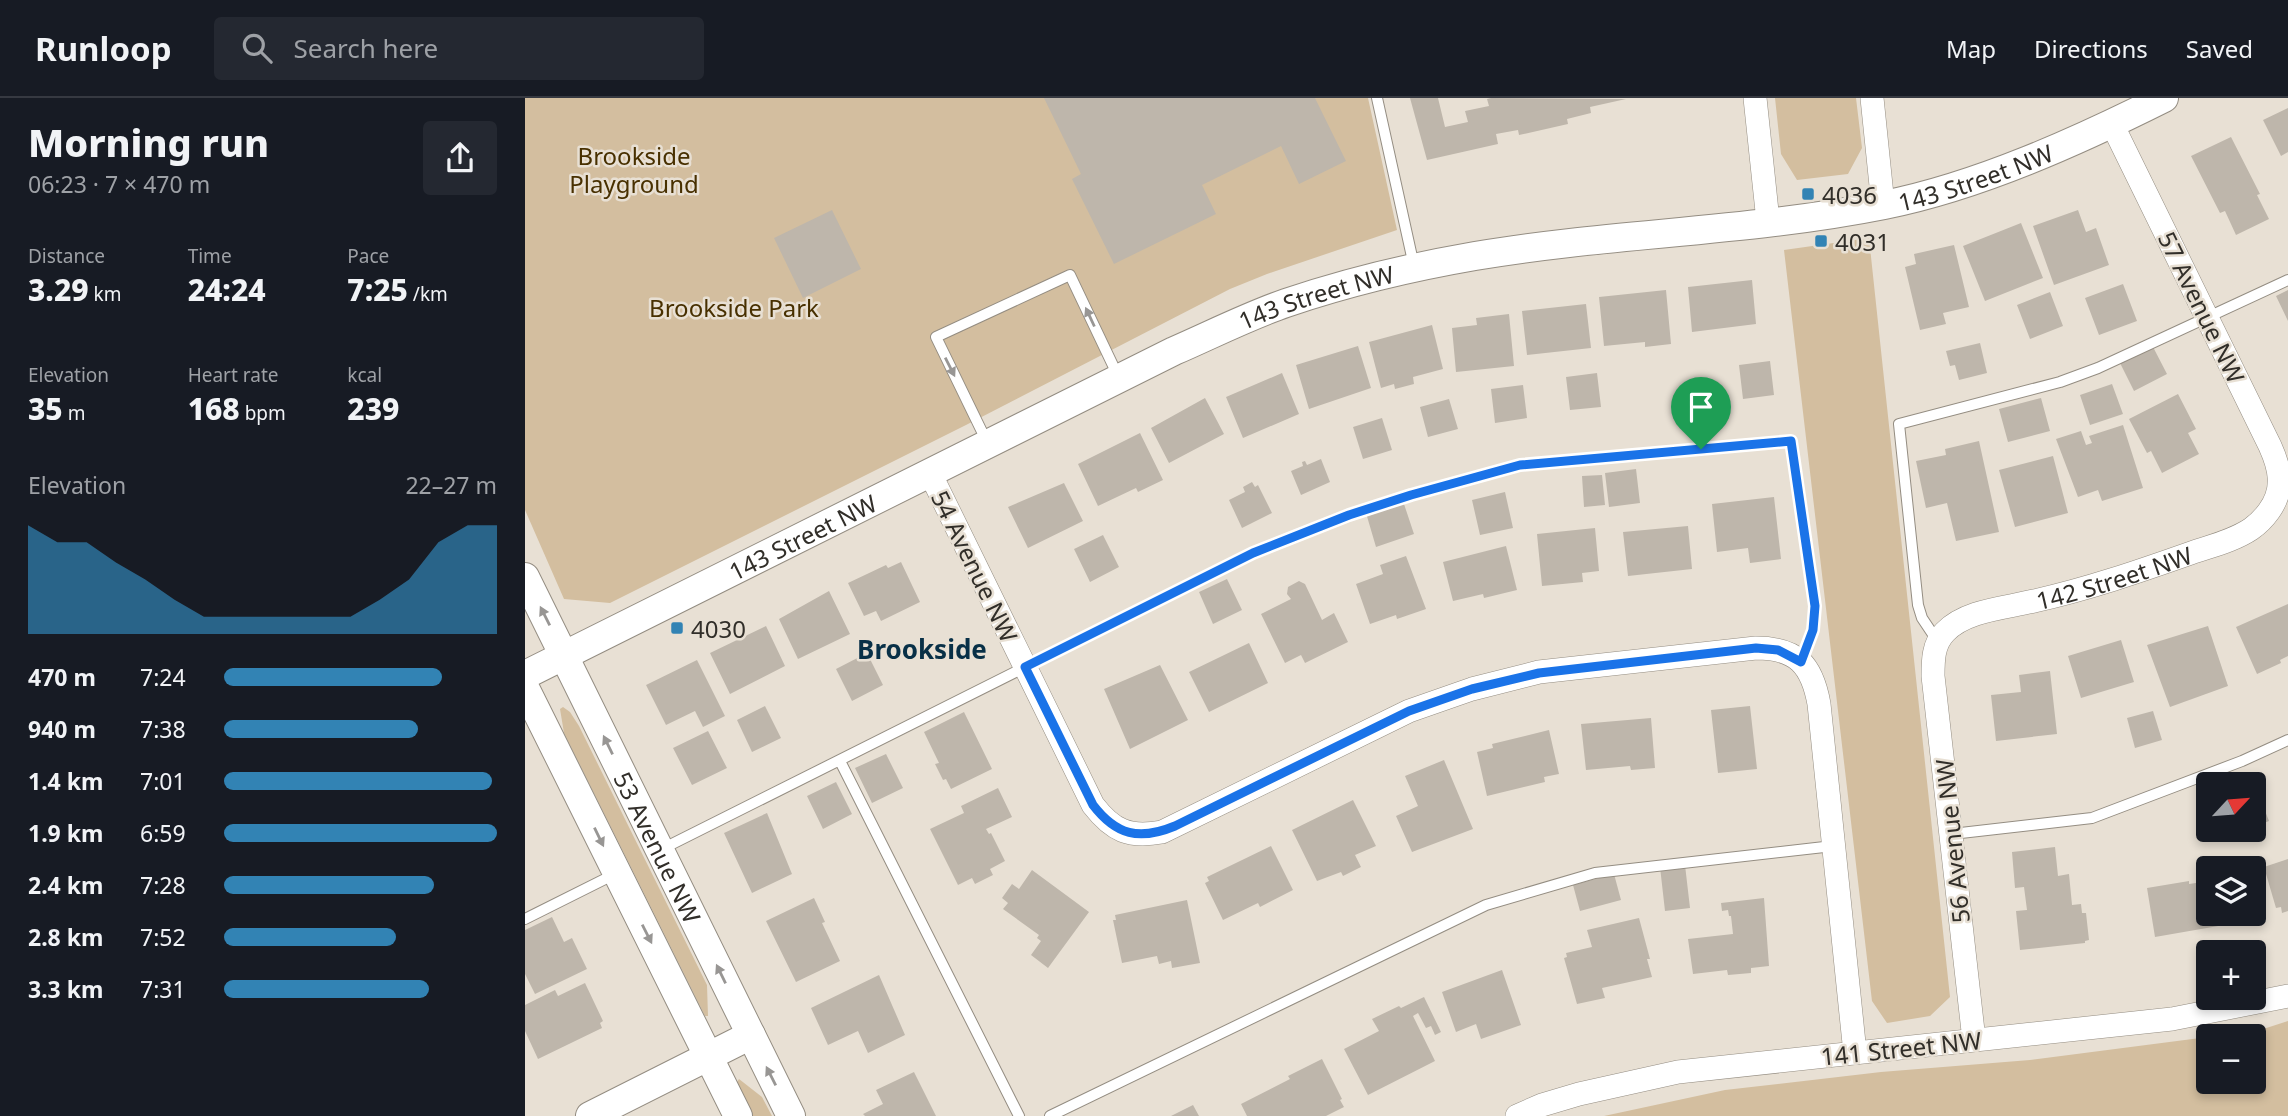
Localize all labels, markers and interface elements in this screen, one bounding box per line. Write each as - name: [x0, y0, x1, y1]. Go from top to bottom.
- search box: [214, 17, 704, 80]
- text: Runloop: [35, 26, 172, 71]
- icon: search: [238, 29, 276, 67]
- text: Search here: [294, 30, 438, 66]
- text: Map: [1946, 32, 1996, 65]
- text: Directions: [2034, 32, 2148, 65]
- text: Saved: [2186, 32, 2253, 65]
- text: Morning run: [28, 116, 269, 168]
- button: share: [423, 121, 497, 195]
- street label: 143 Street NW: [1895, 135, 2058, 218]
- park label: Brookside Playground: [569, 139, 699, 200]
- text: 06:23 · 7 × 470 m: [28, 168, 210, 200]
- place label: 4036: [1822, 178, 1877, 211]
- marker: 4036: [1800, 186, 1816, 202]
- place label: 4031: [1835, 225, 1890, 258]
- street label: 57 Avenue NW: [2151, 226, 2253, 389]
- marker: 4031: [1813, 233, 1829, 249]
- text: Distance: [28, 243, 105, 269]
- text: Time: [188, 243, 232, 269]
- text: Pace: [347, 243, 389, 269]
- street label: 143 Street NW: [1233, 256, 1398, 337]
- text: 3.29: [28, 269, 89, 310]
- text: 24:24: [188, 269, 266, 310]
- text: 7:25: [347, 269, 408, 310]
- text: km: [89, 281, 121, 307]
- text: /km: [408, 281, 448, 307]
- park label: Brookside Park: [649, 291, 819, 324]
- one-way arrow: [1084, 307, 1095, 327]
- one-way arrow: [945, 357, 956, 377]
- text: Elevation: [28, 362, 109, 388]
- text: Heart rate: [188, 362, 278, 388]
- text: kcal: [347, 362, 382, 388]
- pin: [1671, 377, 1731, 449]
- text: 35: [28, 388, 63, 429]
- text: 168: [188, 388, 240, 429]
- text: 239: [347, 388, 399, 429]
- icon: arrive: [1682, 388, 1720, 426]
- text: m: [63, 400, 85, 426]
- text: bpm: [240, 400, 286, 426]
- text: Elevation: [28, 469, 126, 501]
- text: 22–27 m: [405, 469, 497, 501]
- street label: 143 Street NW: [723, 485, 883, 587]
- street label: 54 Avenue NW: [924, 485, 1026, 648]
- street label: 142 Street NW: [2033, 537, 2197, 617]
- one-way arrow: [539, 606, 550, 626]
- place label: 4030: [691, 612, 746, 645]
- marker: 4030: [669, 620, 685, 636]
- district label: Brookside: [857, 631, 987, 667]
- text: 470 m: [28, 661, 96, 693]
- text: 7:24: [140, 661, 186, 693]
- text: 940 m: [28, 713, 96, 745]
- text: 7:38: [140, 713, 186, 745]
- one-way arrow: [602, 735, 614, 755]
- street label: 56 Avenue NW: [1927, 757, 1977, 925]
- text: 1.4 km: [28, 765, 103, 797]
- text: 7:01: [140, 765, 186, 797]
- street label: 53 Avenue NW: [607, 766, 710, 929]
- north arrow: [2196, 772, 2266, 842]
- map controls: [2196, 772, 2266, 1094]
- text: 1.9 km: [28, 817, 103, 849]
- text: 6:59: [140, 817, 186, 849]
- one-way arrow: [593, 827, 604, 847]
- button: layers: [2196, 856, 2266, 926]
- text: 2.4 km: [28, 869, 103, 901]
- text: 7:28: [140, 869, 186, 901]
- text: 2.8 km: [28, 921, 103, 953]
- text: 7:52: [140, 921, 186, 953]
- one-way arrow: [642, 924, 653, 944]
- button: +: [2196, 940, 2266, 1010]
- one-way arrow: [715, 964, 727, 984]
- text: 3.3 km: [28, 973, 103, 1005]
- text: 7:31: [140, 973, 186, 1005]
- street label: 141 Street NW: [1819, 1023, 1984, 1073]
- button: −: [2196, 1024, 2266, 1094]
- one-way arrow: [766, 1066, 777, 1086]

